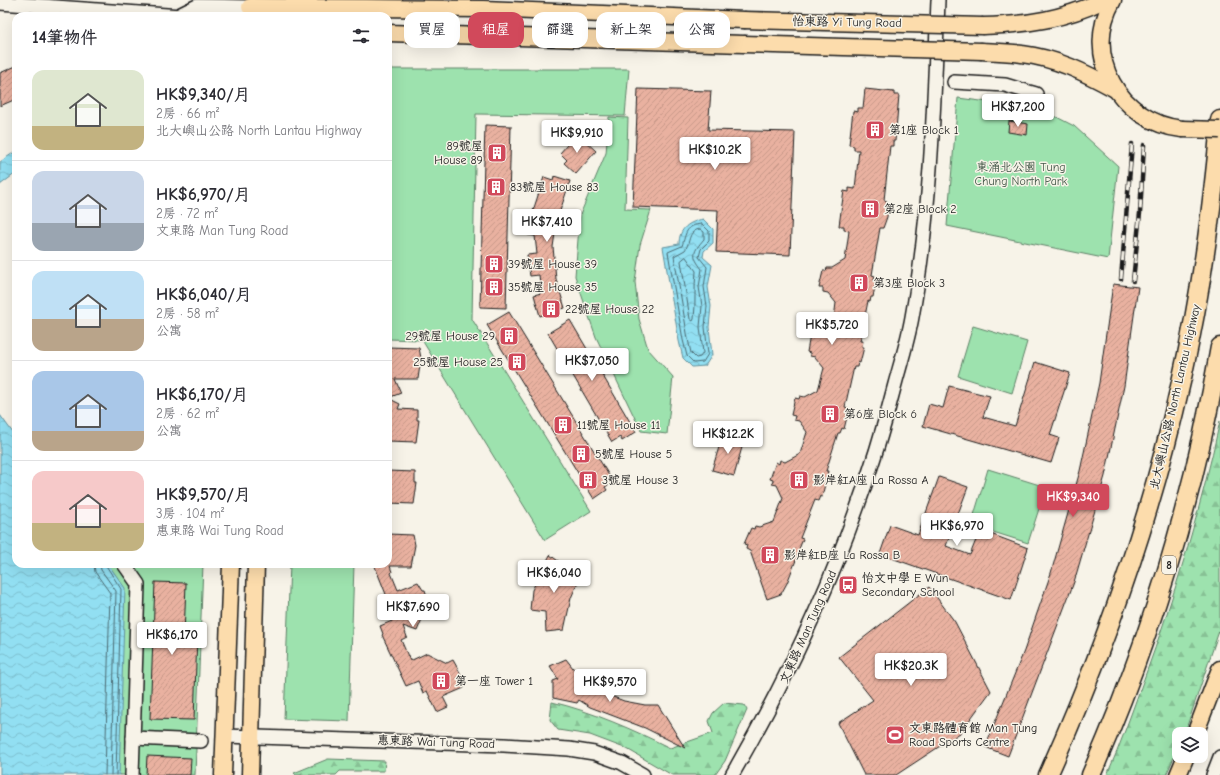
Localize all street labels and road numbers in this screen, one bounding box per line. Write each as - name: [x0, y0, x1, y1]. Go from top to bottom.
- street label: 怡東路 Yi Tung Road: [792, 14, 902, 30]
- street label: 北大嶼山公路 North Lantau Highway: [1147, 302, 1203, 491]
- road number: 8: [1162, 556, 1176, 574]
- street label: 文東路 Man Tung Road: [777, 568, 839, 686]
- street label: 惠東路 Wai Tung Road: [377, 733, 495, 751]

